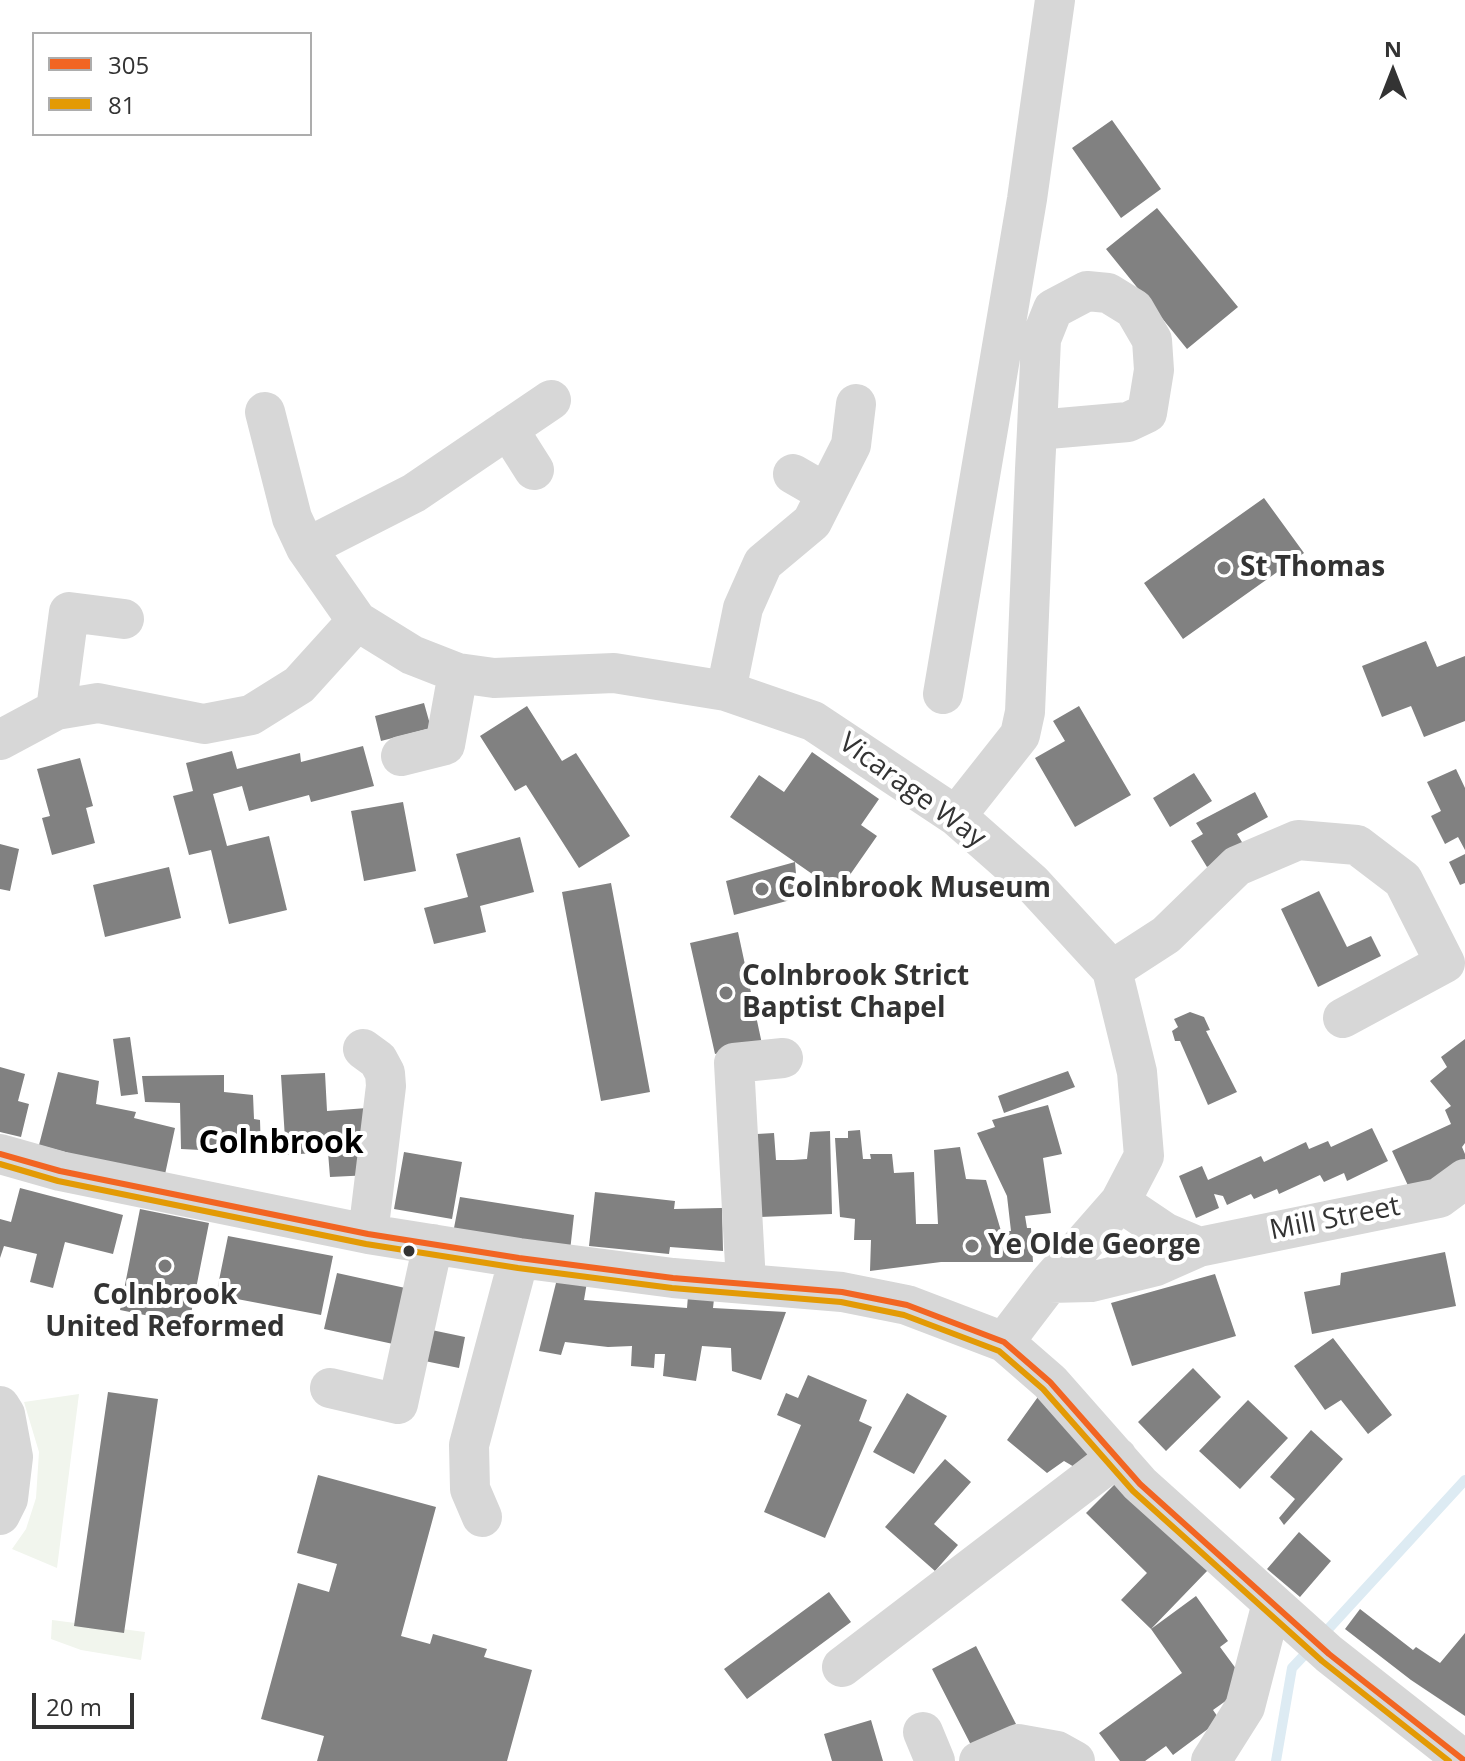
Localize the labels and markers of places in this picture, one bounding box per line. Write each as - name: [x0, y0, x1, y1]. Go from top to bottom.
- place label: St Thomas: [1240, 551, 1385, 585]
- marker: St Thomas: [1215, 559, 1233, 577]
- place label: Colnbrook Museum: [778, 872, 1051, 906]
- marker: Colnbrook Museum: [753, 880, 771, 898]
- place label: Colnbrook Strict Baptist Chapel: [742, 960, 969, 1026]
- marker: Colnbrook Strict Baptist Chapel: [717, 984, 735, 1002]
- place label: Ye Olde George: [988, 1229, 1201, 1263]
- marker: Ye Olde George: [963, 1237, 981, 1255]
- unlabelled marker: [401, 1243, 417, 1259]
- marker: Colnbrook United Reformed: [156, 1257, 174, 1275]
- place label: Colnbrook United Reformed: [45, 1279, 285, 1345]

